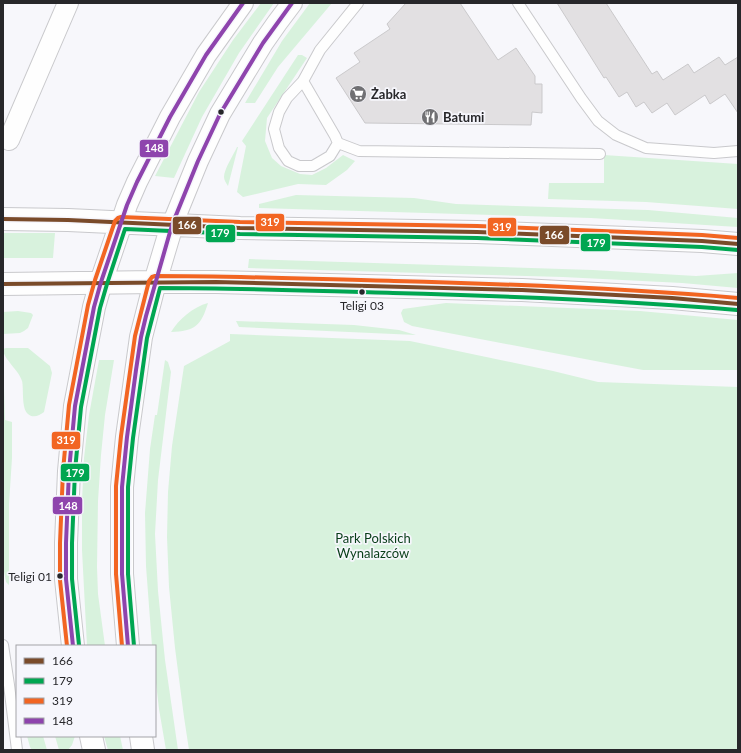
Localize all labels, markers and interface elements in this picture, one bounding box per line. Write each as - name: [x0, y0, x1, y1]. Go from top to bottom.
- supermarket icon: Żabka: [348, 84, 368, 104]
- place label: Żabka: [371, 86, 406, 102]
- unlabelled marker: [216, 107, 226, 117]
- restaurant icon: Batumi: [420, 107, 440, 127]
- place label: Batumi: [443, 109, 484, 125]
- line badge: 148: [139, 139, 169, 158]
- text: 148: [144, 141, 164, 154]
- line badge: 319: [255, 213, 285, 232]
- text: 319: [260, 215, 280, 228]
- line badge: 166: [172, 216, 202, 235]
- line badge: 319: [487, 217, 517, 237]
- text: 166: [177, 218, 197, 231]
- text: 319: [492, 220, 512, 233]
- line badge: 179: [205, 224, 236, 243]
- line badge: 166: [539, 225, 570, 245]
- text: 179: [210, 226, 230, 239]
- text: 166: [544, 228, 564, 241]
- line badge: 179: [580, 233, 611, 252]
- text: 179: [586, 236, 606, 249]
- marker: Teligi 03: [357, 287, 367, 297]
- place label: Teligi 03: [340, 298, 384, 313]
- line badge: 319: [51, 431, 81, 450]
- text: 319: [56, 433, 76, 446]
- line badge: 179: [60, 463, 90, 482]
- text: 179: [65, 466, 85, 479]
- line badge: 148: [52, 496, 83, 515]
- text: 148: [58, 499, 78, 512]
- park label: Park Polskich Wynalazców: [335, 530, 411, 561]
- place label: Teligi 01: [8, 569, 52, 584]
- marker: Teligi 01: [55, 571, 65, 581]
- legend: [16, 645, 156, 737]
- text: 166: [52, 653, 73, 668]
- text: 179: [52, 673, 73, 688]
- text: 319: [52, 693, 73, 708]
- text: 148: [52, 713, 73, 728]

